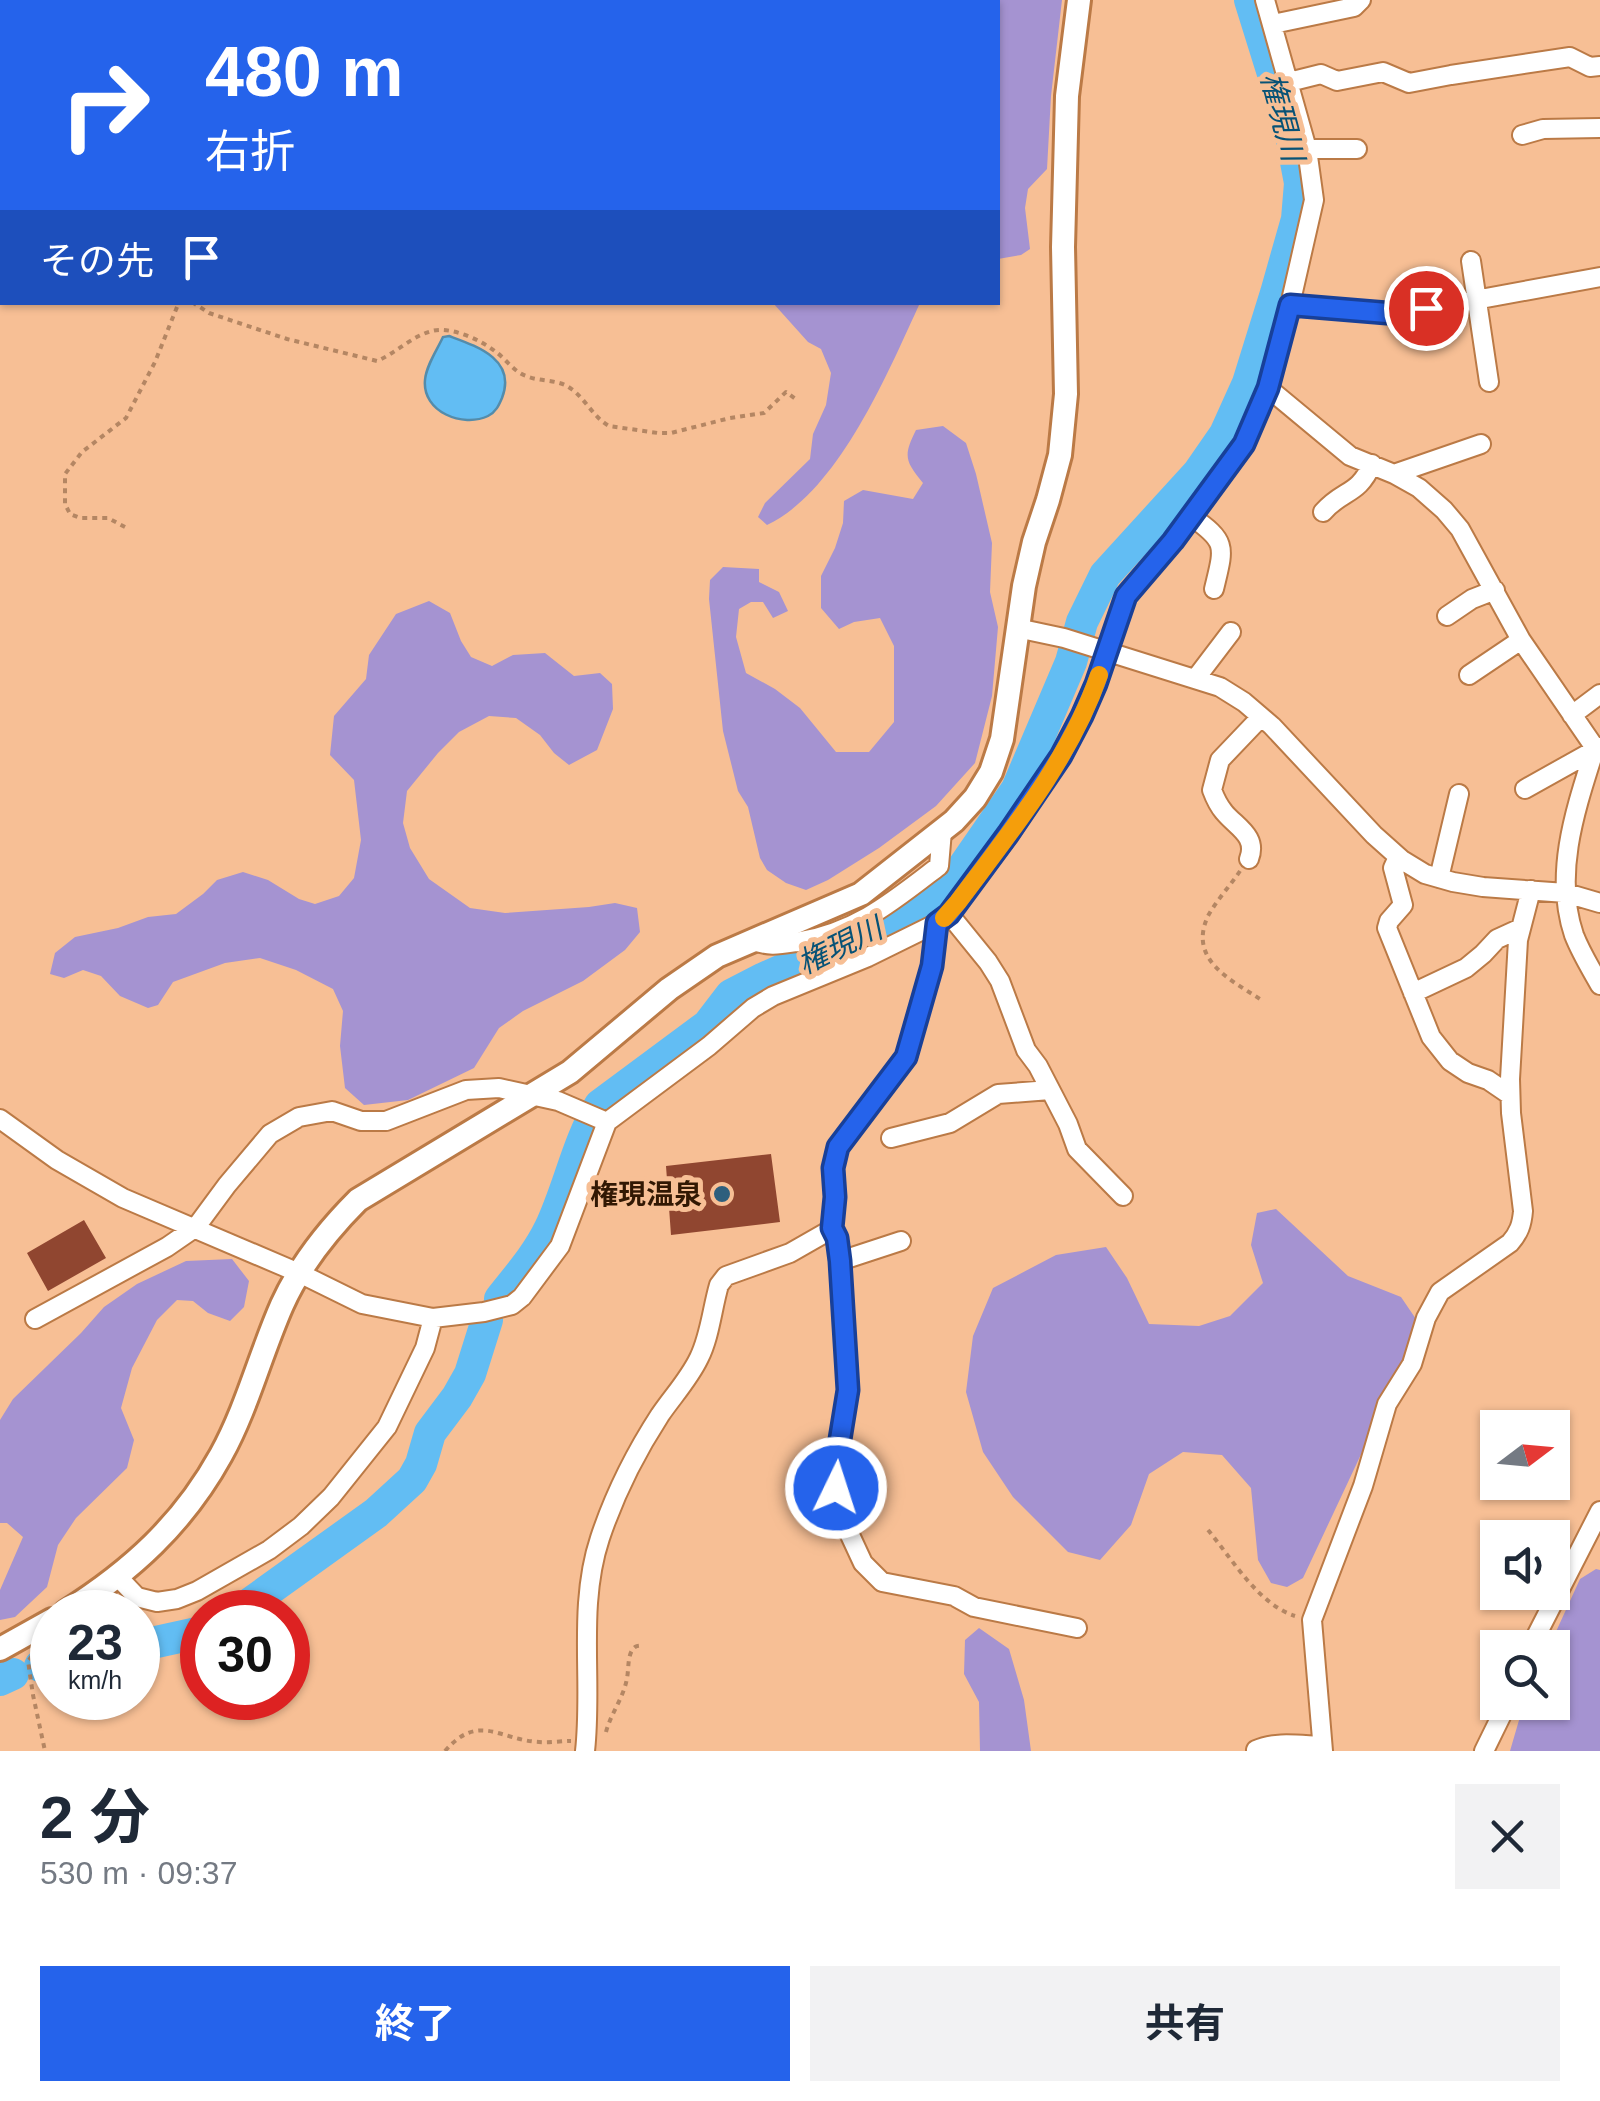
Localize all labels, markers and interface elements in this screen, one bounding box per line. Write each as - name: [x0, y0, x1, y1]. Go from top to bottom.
- text: 480 m: [205, 33, 403, 111]
- icon: right: [40, 40, 170, 170]
- water label: 権現川: [1255, 69, 1311, 168]
- text: 右折: [205, 126, 295, 177]
- icon: arrive: [174, 230, 229, 285]
- text: その先: [40, 240, 154, 282]
- pin: [1384, 266, 1469, 351]
- icon: arrive: [1399, 281, 1454, 336]
- water label: 権現川: [792, 910, 890, 980]
- place label: 権現温泉: [590, 1179, 702, 1210]
- marker: 権現温泉: [711, 1183, 733, 1205]
- north arrow: [1480, 1410, 1570, 1500]
- map controls: [1480, 1410, 1570, 1720]
- position arrow: [784, 1436, 888, 1540]
- button: sound: [1480, 1520, 1570, 1610]
- speed limit sign: 30: [180, 1590, 310, 1720]
- text: 23: [67, 1615, 123, 1671]
- button: search: [1480, 1630, 1570, 1720]
- text: km/h: [68, 1666, 122, 1694]
- text: 2 分: [40, 1784, 150, 1851]
- button: close: [1455, 1784, 1560, 1889]
- text: 530 m · 09:37: [40, 1855, 237, 1891]
- button: 終了: [40, 1966, 790, 2081]
- button: 共有: [810, 1966, 1560, 2081]

